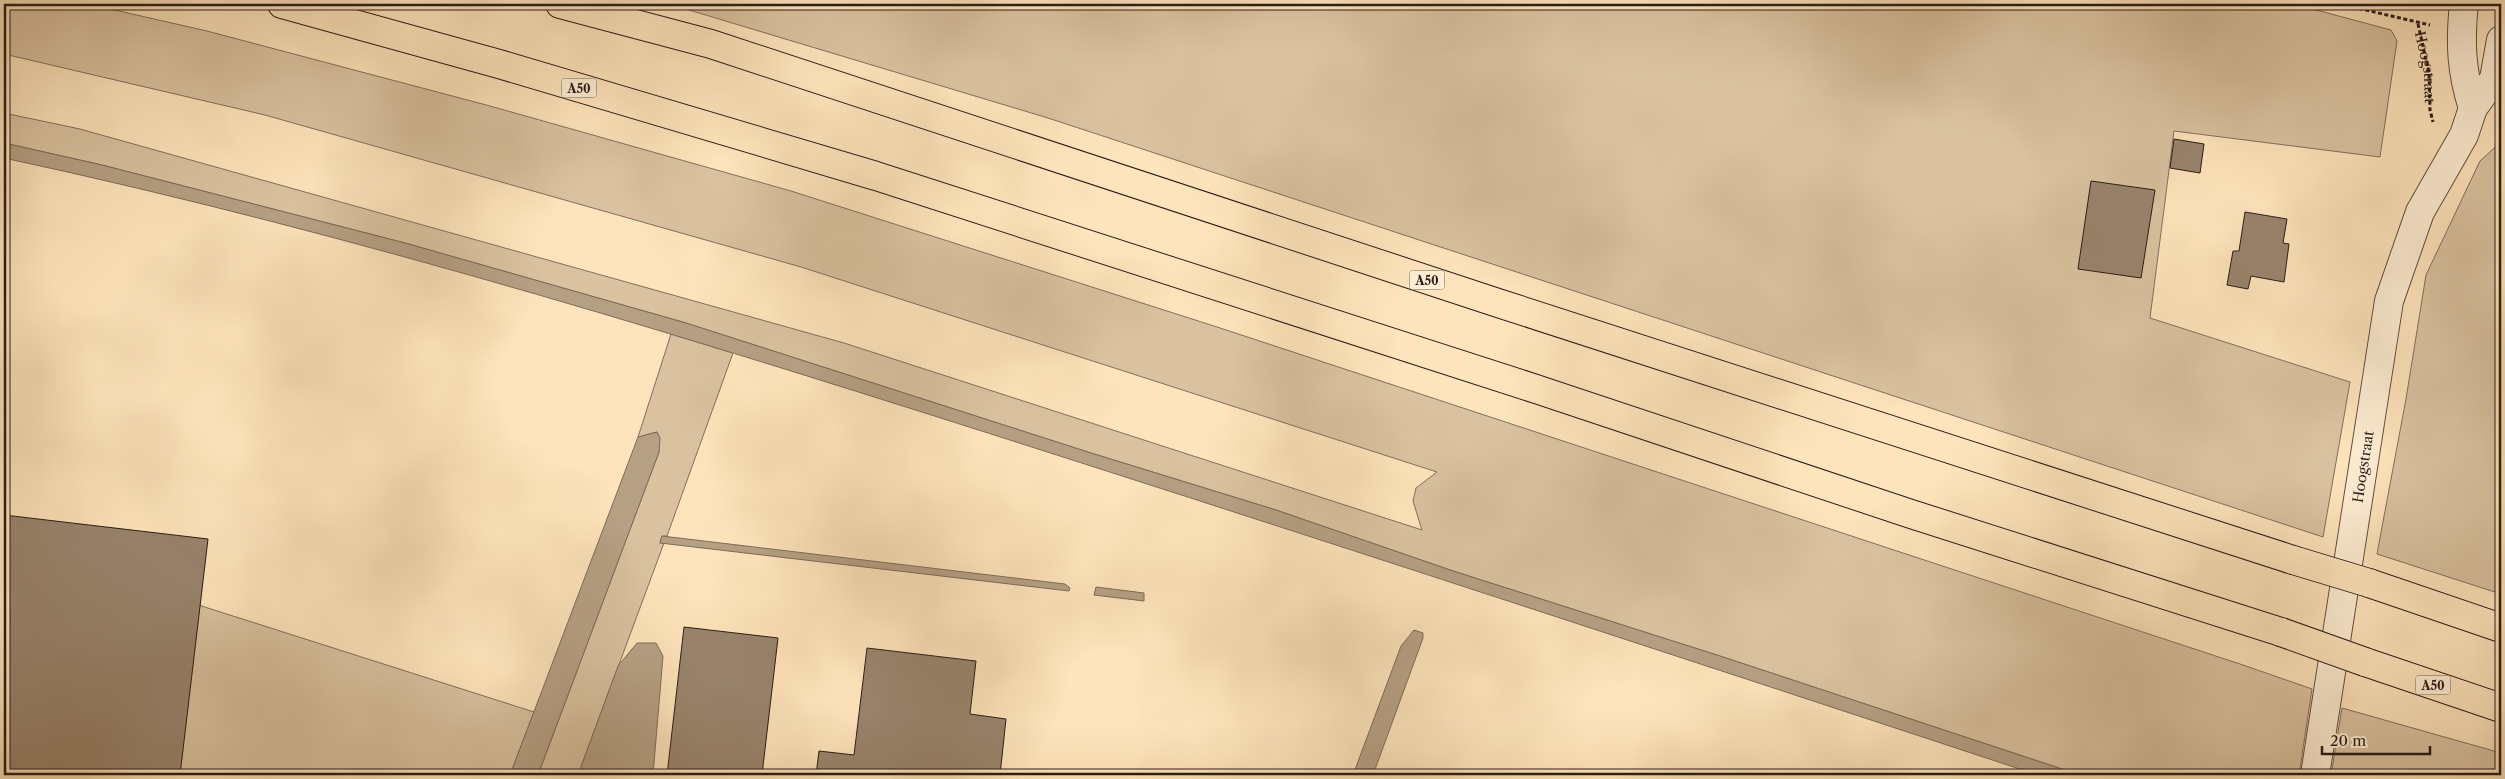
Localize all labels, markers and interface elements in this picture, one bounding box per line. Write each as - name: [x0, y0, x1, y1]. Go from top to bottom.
- street label: Hoogstraat: [2411, 29, 2439, 103]
- road number: A50: [562, 78, 596, 98]
- road number: A50: [1410, 270, 1444, 290]
- street label: Hoogstraat: [2349, 429, 2378, 504]
- road number: A50: [2416, 676, 2450, 694]
- scale bar: [2322, 724, 2430, 756]
- text: 20 m: [2330, 731, 2366, 750]

